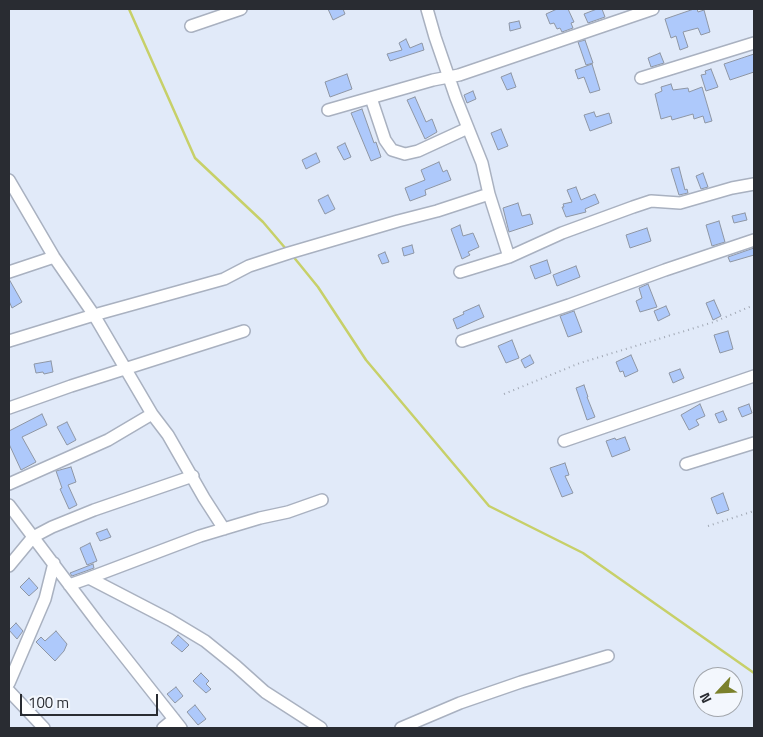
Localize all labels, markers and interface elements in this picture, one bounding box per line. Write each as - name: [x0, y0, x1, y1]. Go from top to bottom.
- north arrow: [693, 667, 743, 717]
- scale bar: [22, 684, 160, 716]
- text: N: [693, 689, 716, 707]
- text: 100 m: [28, 691, 69, 714]

